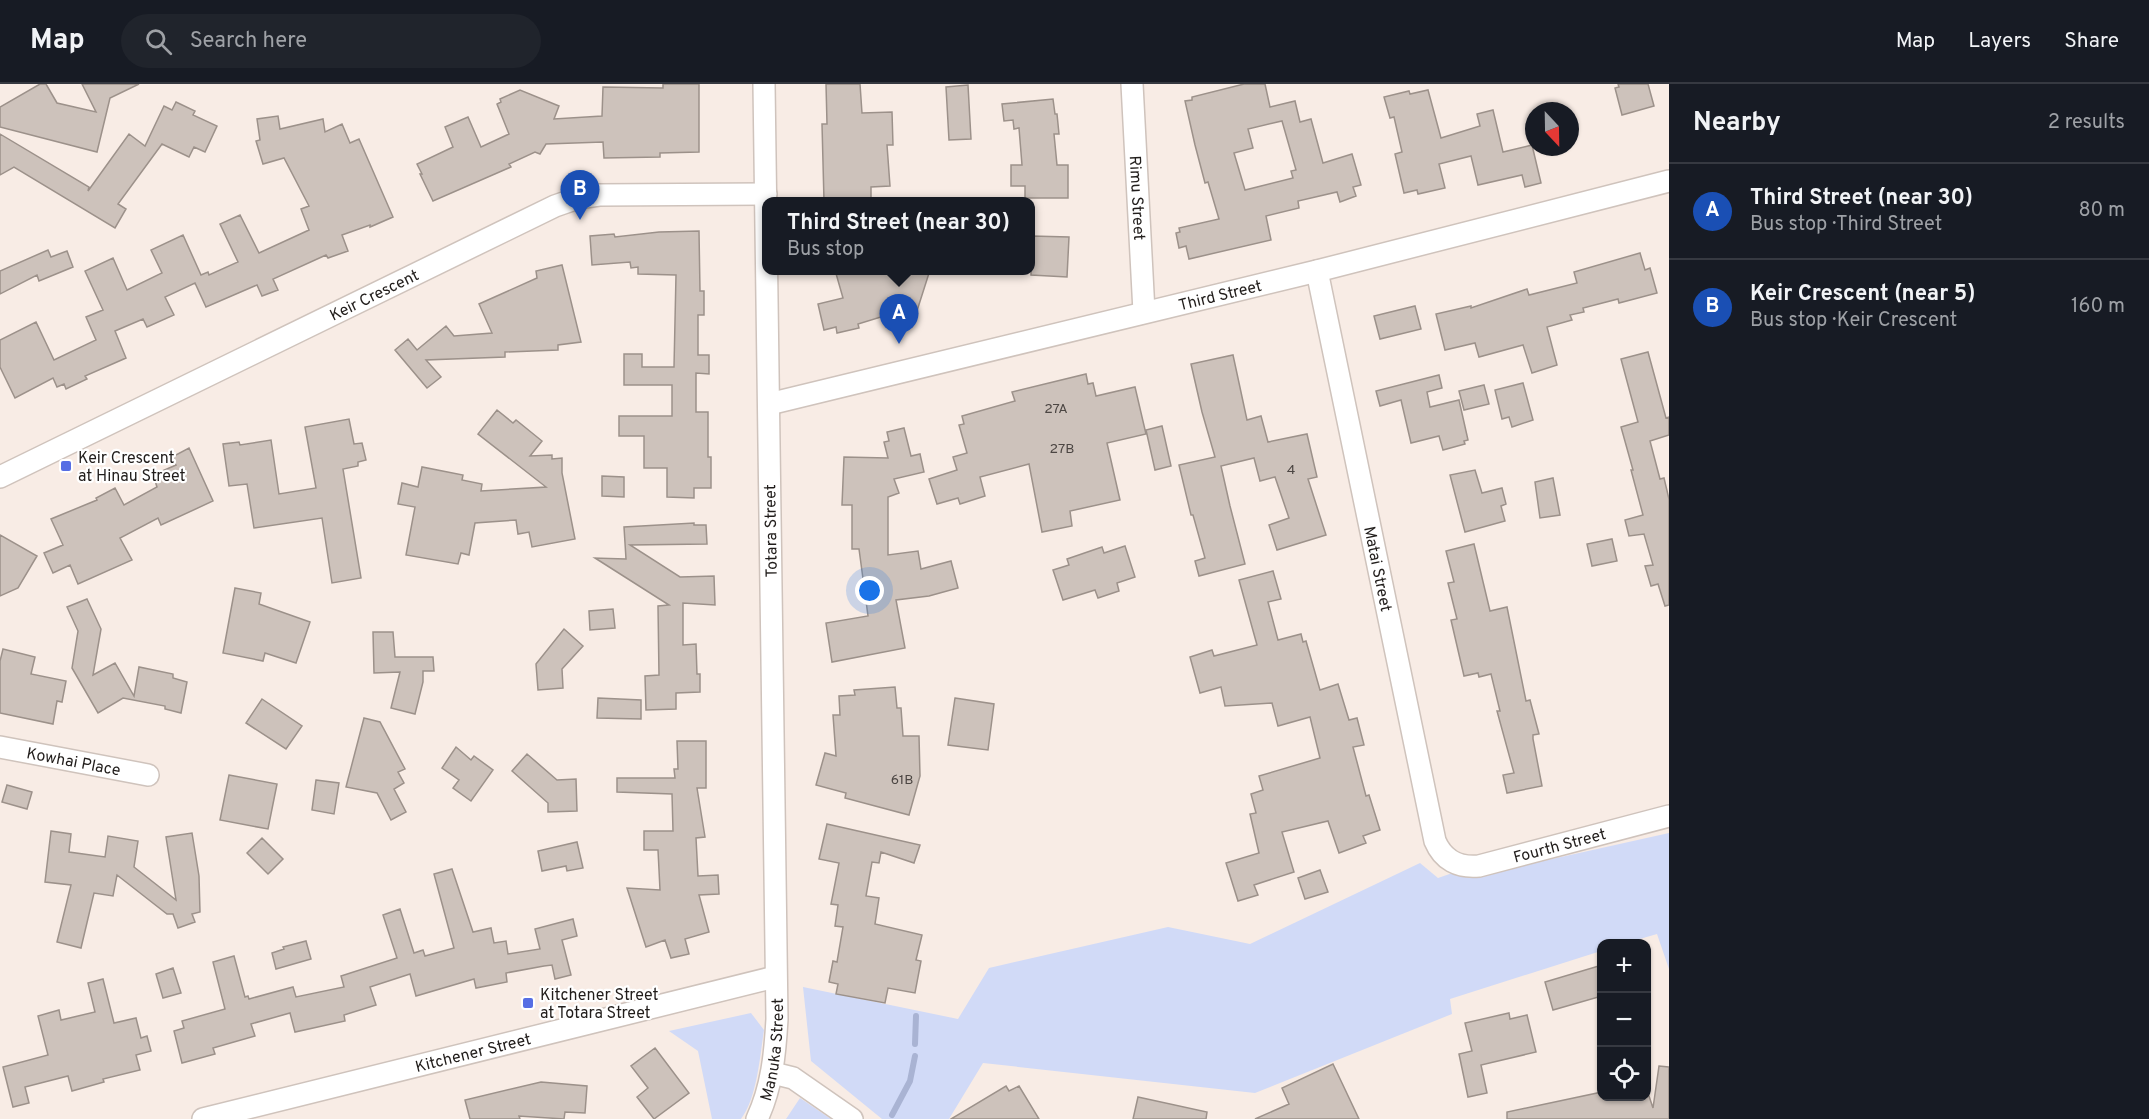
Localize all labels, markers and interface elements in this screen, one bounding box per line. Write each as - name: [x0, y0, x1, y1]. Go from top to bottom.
- search box: [121, 14, 541, 68]
- text: Map: [30, 23, 85, 59]
- icon: search: [142, 25, 175, 58]
- text: Search here: [190, 28, 307, 55]
- text: Map: [1896, 28, 1935, 55]
- text: Layers: [1968, 28, 2031, 55]
- text: Share: [2064, 28, 2119, 55]
- north arrow: [1525, 102, 1579, 156]
- text: Nearby: [1693, 107, 1781, 140]
- text: 2 results: [2048, 110, 2125, 136]
- street label: Rimu Street: [1124, 155, 1148, 241]
- pin: B: [560, 170, 600, 220]
- text: Third Street (near 30): [1750, 185, 1973, 212]
- popup: [762, 197, 1035, 275]
- text: A: [1705, 198, 1720, 224]
- text: 80 m: [2079, 198, 2125, 224]
- text: Third Street (near 30): [787, 210, 1010, 237]
- text: Bus stop · Third Street: [1750, 212, 1942, 238]
- text: Bus stop: [787, 237, 864, 263]
- street label: Keir Crescent: [327, 266, 422, 326]
- street label: Third Street: [1177, 277, 1264, 316]
- text: Keir Crescent (near 5): [1750, 281, 1975, 308]
- pin: A: [880, 294, 918, 344]
- text: B: [1706, 294, 1719, 320]
- text: 160 m: [2071, 294, 2125, 320]
- text: Bus stop · Keir Crescent: [1750, 308, 1957, 334]
- house number: 27A: [1044, 401, 1068, 418]
- house number: 27B: [1050, 441, 1074, 458]
- place label: Keir Crescent at Hinau Street: [78, 449, 186, 487]
- marker: Keir Crescent at Hinau Street: [59, 459, 73, 473]
- house number: 4: [1287, 462, 1295, 479]
- street label: Totara Street: [761, 484, 783, 578]
- street label: Matai Street: [1358, 525, 1395, 614]
- your location: [855, 576, 884, 605]
- street label: Kowhai Place: [25, 744, 122, 782]
- house number: 61B: [891, 772, 913, 789]
- street label: Fourth Street: [1512, 825, 1608, 869]
- map controls: [1597, 939, 1651, 1101]
- button: +: [1597, 939, 1651, 993]
- place label: Kitchener Street at Totara Street: [540, 986, 659, 1024]
- button: −: [1597, 993, 1651, 1047]
- marker: Kitchener Street at Totara Street: [521, 996, 535, 1010]
- street label: Manuka Street: [757, 998, 789, 1104]
- street label: Kitchener Street: [413, 1030, 533, 1078]
- button: locate: [1597, 1047, 1651, 1101]

